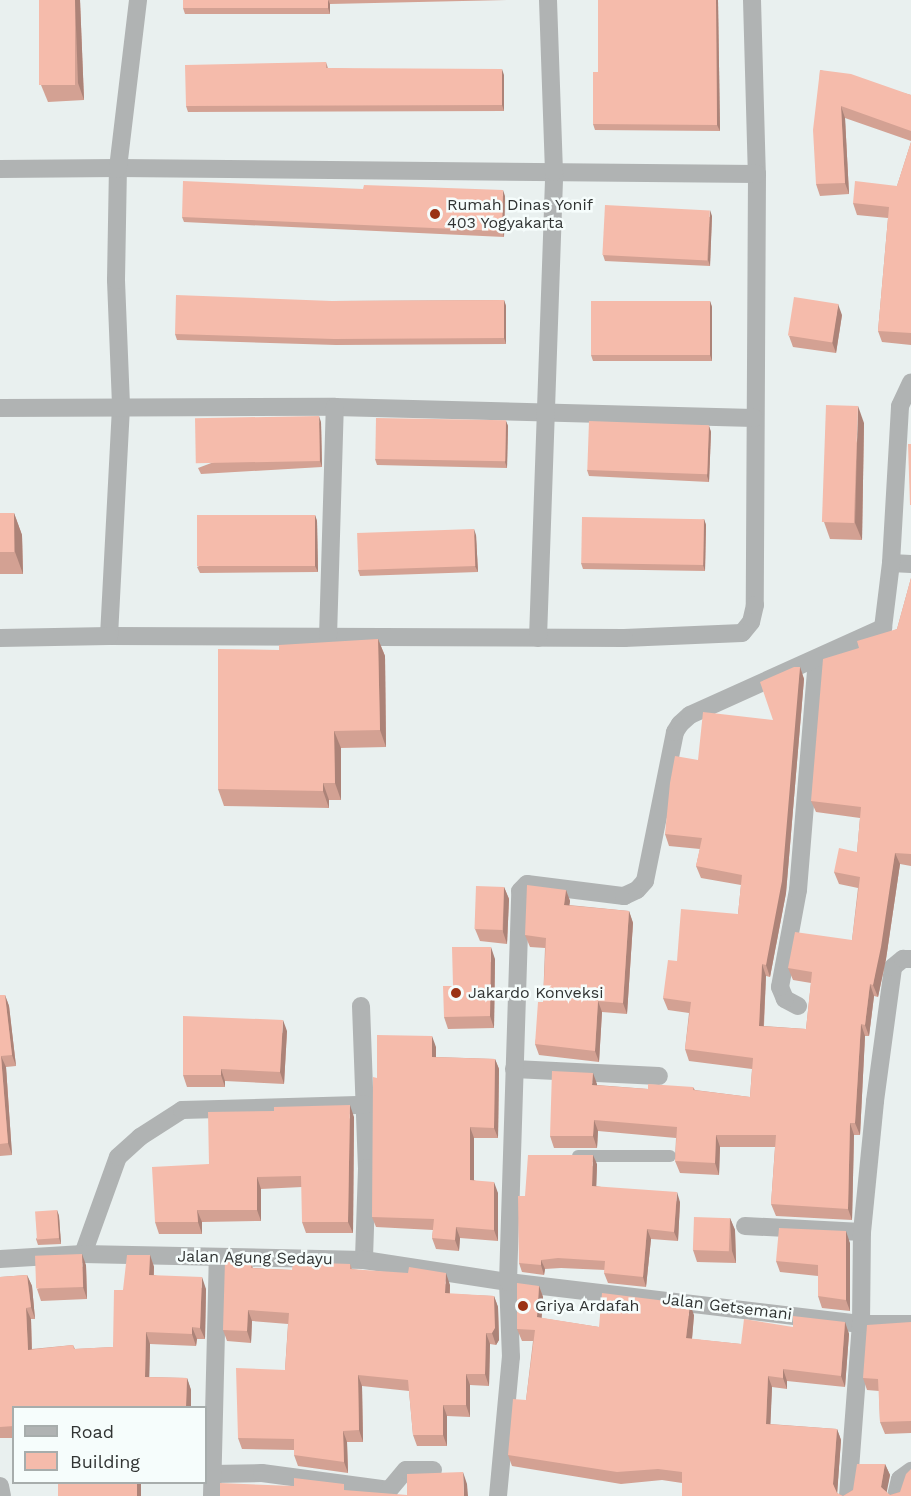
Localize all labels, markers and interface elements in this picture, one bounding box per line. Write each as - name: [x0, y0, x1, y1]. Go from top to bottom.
- place label: Rumah Dinas Yonif 403 Yogyakarta: [447, 195, 594, 233]
- marker: Rumah Dinas Yonif 403 Yogyakarta: [428, 207, 442, 221]
- place label: Jakardo Konveksi: [468, 983, 603, 1003]
- marker: Jakardo Konveksi: [449, 986, 463, 1000]
- street label: Jalan Agung Sedayu: [177, 1247, 333, 1269]
- street label: Jalan Getsemani: [661, 1290, 793, 1324]
- place label: Griya Ardafah: [535, 1296, 641, 1316]
- marker: Griya Ardafah: [516, 1299, 530, 1313]
- legend: [12, 1406, 207, 1484]
- text: Road: [70, 1421, 114, 1442]
- text: Building: [70, 1451, 140, 1472]

